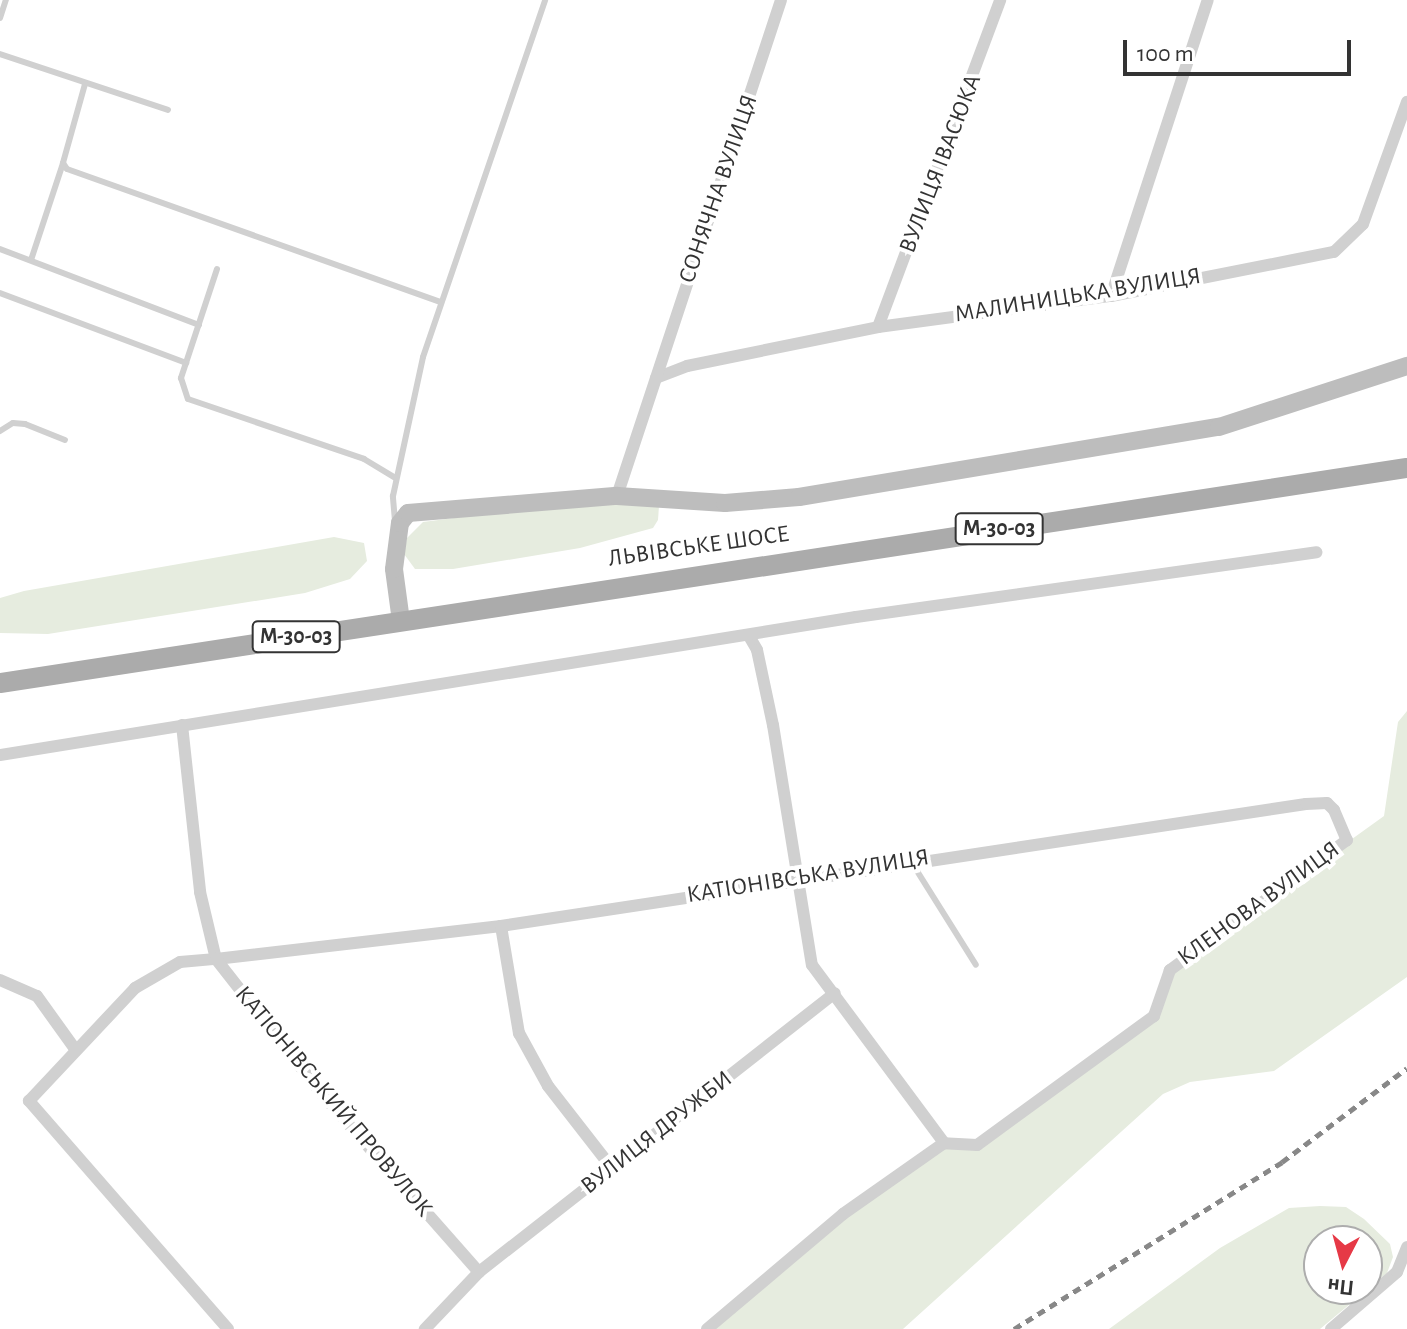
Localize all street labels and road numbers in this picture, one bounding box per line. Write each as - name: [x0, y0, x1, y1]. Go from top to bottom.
- street label: ВУЛИЦЯ ІВАСЮКА: [894, 71, 988, 257]
- street label: СОНЯЧНА ВУЛИЦЯ: [673, 91, 765, 287]
- street label: МАЛИНИЦЬКА ВУЛИЦЯ: [953, 262, 1203, 330]
- road number: М-30-03: [953, 511, 1045, 547]
- street label: ЛЬВІВСЬКЕ ШОСЕ: [606, 520, 792, 574]
- road number: М-30-03: [250, 619, 342, 655]
- street label: КЛЕНОВА ВУЛИЦЯ: [1172, 836, 1346, 972]
- street label: КАТІОНІВСЬКА ВУЛИЦЯ: [685, 844, 931, 910]
- street label: КАТІОНІВСЬКИЙ ПРОВУЛОК: [228, 981, 438, 1223]
- street label: ВУЛИЦЯ ДРУЖБИ: [576, 1065, 738, 1201]

